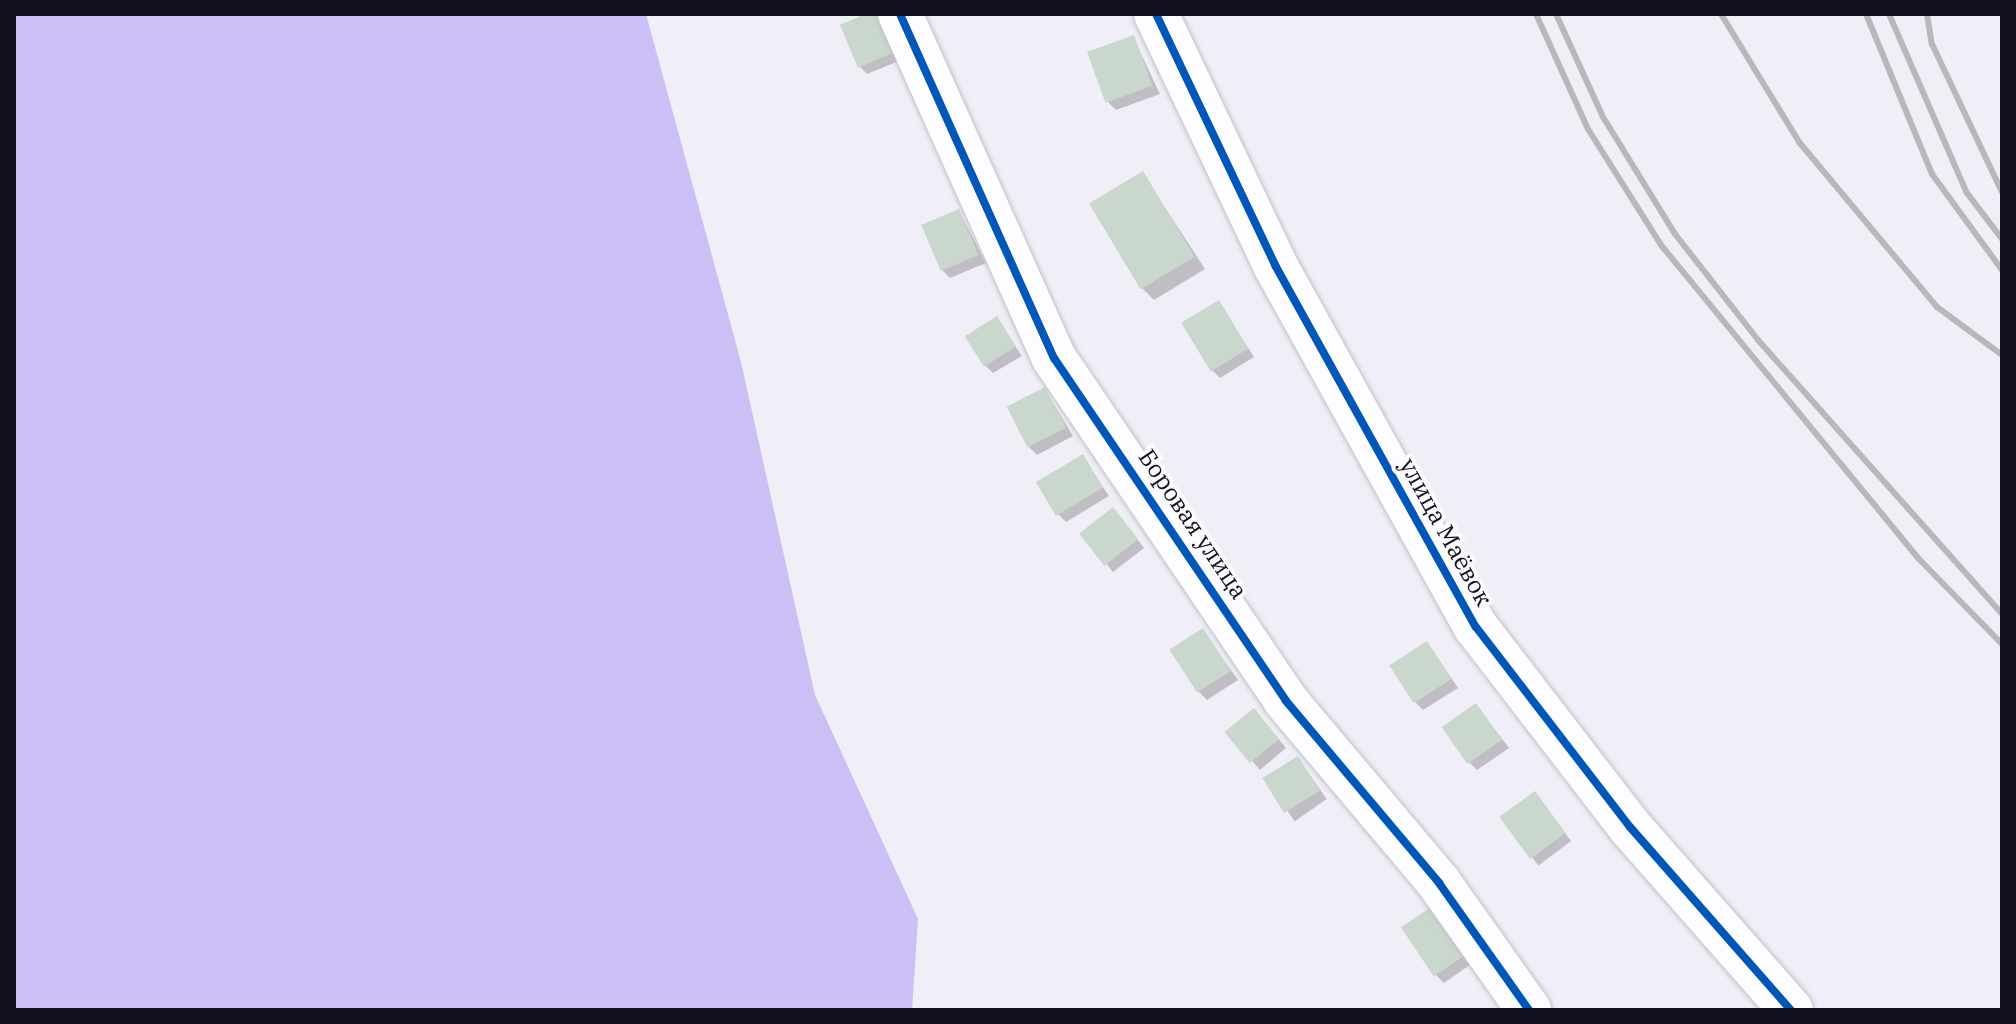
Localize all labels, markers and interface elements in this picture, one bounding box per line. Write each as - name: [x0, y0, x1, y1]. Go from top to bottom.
- street label: Боровая улица: [1132, 444, 1254, 604]
- street label: улица Маёвок: [1394, 453, 1498, 611]

